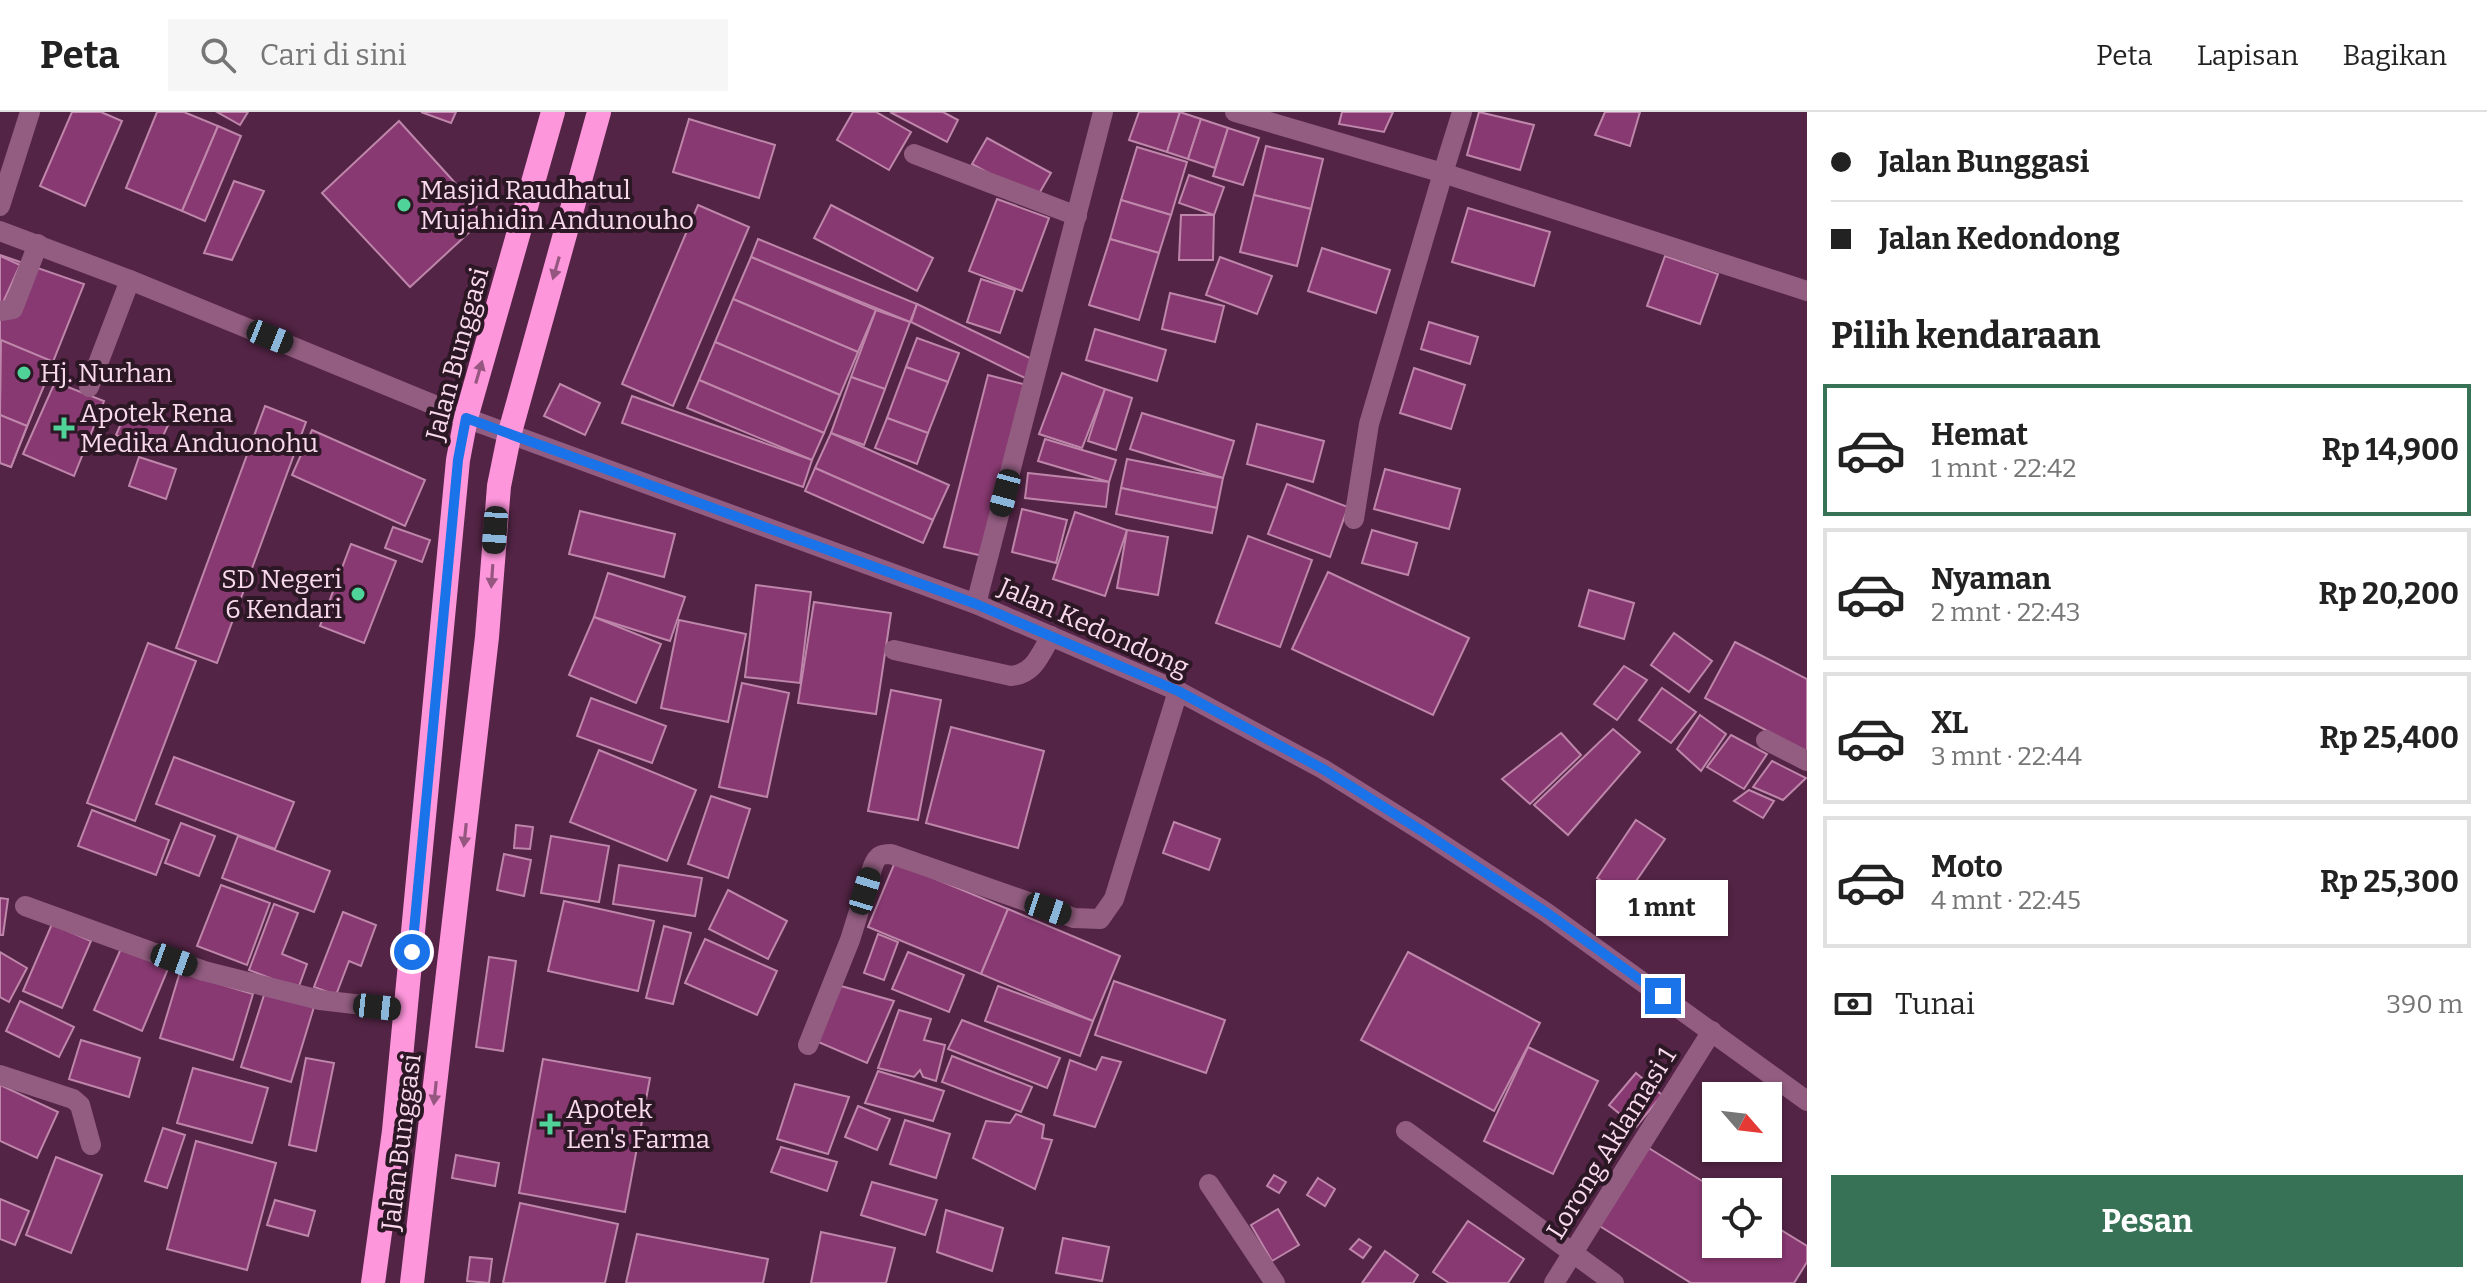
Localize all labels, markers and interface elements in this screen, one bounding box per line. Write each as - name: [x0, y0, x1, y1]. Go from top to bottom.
- search box: [168, 19, 728, 91]
- text: Peta: [40, 32, 120, 78]
- icon: search: [196, 33, 240, 77]
- text: Cari di sini: [260, 37, 407, 73]
- text: Peta: [2096, 39, 2153, 72]
- text: Lapisan: [2197, 39, 2299, 72]
- text: Bagikan: [2343, 39, 2447, 72]
- text: Jalan Bunggasi: [1879, 144, 2089, 180]
- place label: Masjid Raudhatul Mujahidin Andunouho: [420, 175, 694, 236]
- marker: Masjid Raudhatul Mujahidin Andunouho: [395, 196, 413, 214]
- text: Jalan Kedondong: [1879, 221, 2120, 257]
- one-way arrow: [549, 256, 561, 281]
- street label: Jalan Bunggasi: [419, 264, 495, 445]
- text: Pilih kendaraan: [1831, 314, 2101, 358]
- car: [243, 317, 297, 357]
- place label: Hj. Nurhan: [40, 358, 173, 389]
- one-way arrow: [473, 360, 486, 384]
- marker: Hj. Nurhan: [15, 364, 33, 382]
- place label: Apotek Rena Medika Anduonohu: [80, 398, 318, 459]
- icon: car: [1835, 414, 1907, 486]
- text: Hemat: [1931, 417, 2028, 453]
- marker: Apotek Rena Medika Anduonohu: [55, 419, 73, 437]
- text: Rp 14,900: [2322, 432, 2459, 468]
- text: 1 mnt · 22:42: [1931, 453, 2076, 484]
- car: [987, 467, 1023, 519]
- car: [481, 505, 509, 555]
- icon: car: [1835, 558, 1907, 630]
- text: Nyaman: [1931, 561, 2051, 597]
- place label: SD Negeri 6 Kendari: [221, 564, 342, 625]
- one-way arrow: [485, 564, 498, 589]
- street label: Jalan Kedondong: [993, 571, 1194, 683]
- text: Rp 20,200: [2319, 576, 2459, 612]
- marker: SD Negeri 6 Kendari: [349, 585, 367, 603]
- text: 2 mnt · 22:43: [1931, 597, 2081, 628]
- icon: car: [1835, 702, 1907, 774]
- text: XL: [1931, 705, 1968, 741]
- text: Rp 25,400: [2320, 720, 2459, 756]
- text: 3 mnt · 22:44: [1931, 741, 2082, 772]
- one-way arrow: [458, 823, 471, 848]
- icon: car: [1835, 846, 1907, 918]
- text: Moto: [1931, 849, 2003, 885]
- text: Rp 25,300: [2320, 864, 2459, 900]
- car: [847, 865, 883, 917]
- callout: 1 mnt: [1597, 880, 1729, 936]
- text: 4 mnt · 22:45: [1931, 885, 2081, 916]
- car: [1021, 890, 1075, 928]
- text: 1 mnt: [1628, 892, 1696, 923]
- route start: [394, 934, 430, 970]
- car: [147, 941, 201, 979]
- route end: [1645, 978, 1681, 1014]
- icon: cash: [1831, 982, 1875, 1026]
- text: Tunai: [1895, 986, 1975, 1022]
- text: 390 m: [2386, 989, 2463, 1020]
- car: [352, 993, 402, 1021]
- street label: Lorong Aklamasi 1: [1540, 1042, 1683, 1245]
- street label: Jalan Bunggasi: [375, 1052, 428, 1233]
- one-way arrow: [429, 1081, 442, 1106]
- north arrow: [1702, 1082, 1782, 1162]
- map controls: [1702, 1082, 1782, 1258]
- place label: Apotek Len's Farma: [566, 1094, 710, 1155]
- marker: Apotek Len's Farma: [541, 1115, 559, 1133]
- button: Pesan: [1831, 1175, 2463, 1267]
- button: locate: [1702, 1178, 1782, 1258]

